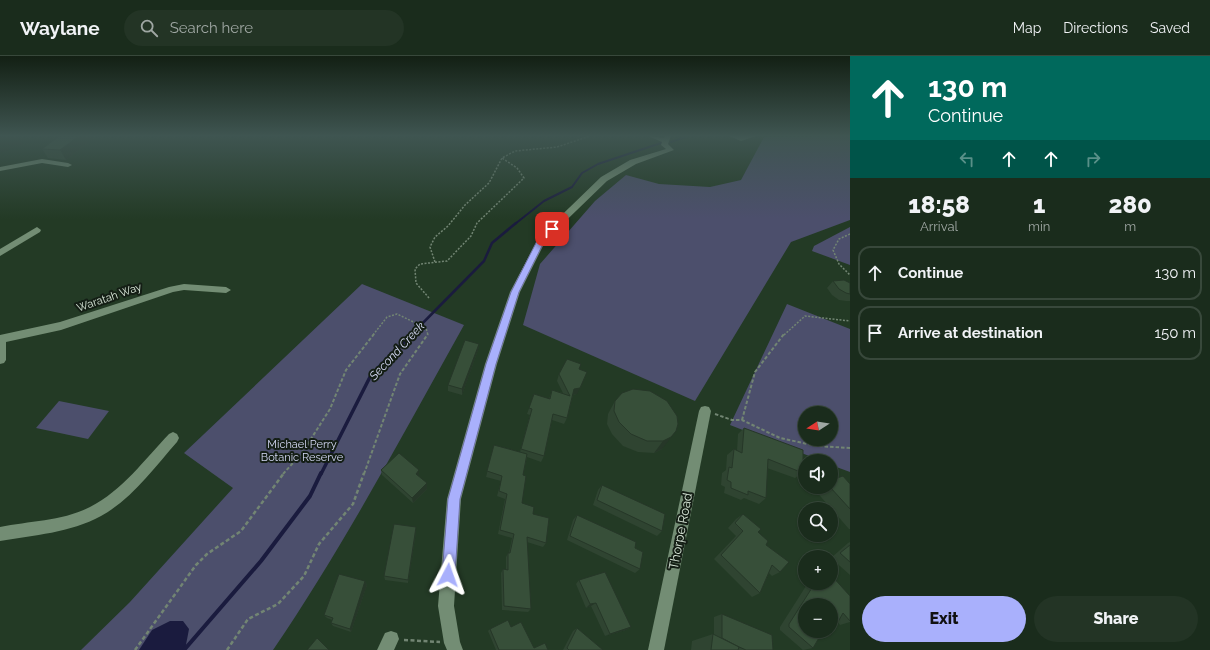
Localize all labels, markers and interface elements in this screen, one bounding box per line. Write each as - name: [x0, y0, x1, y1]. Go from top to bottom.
- search box: [124, 10, 404, 46]
- text: Waylane: [20, 17, 100, 39]
- icon: search: [138, 17, 160, 39]
- text: Search here: [170, 19, 253, 37]
- text: Map: [1013, 20, 1041, 36]
- text: Directions: [1063, 20, 1128, 36]
- text: Saved: [1150, 20, 1190, 36]
- text: 130 m: [928, 71, 1007, 104]
- icon: ahead: [862, 72, 914, 124]
- text: Continue: [928, 105, 1003, 126]
- icon: left: [956, 148, 978, 170]
- icon: ahead: [998, 148, 1020, 170]
- icon: ahead: [1040, 148, 1062, 170]
- icon: right: [1082, 148, 1104, 170]
- text: 18:58: [908, 190, 970, 219]
- text: 1: [1033, 190, 1045, 219]
- text: 280: [1109, 190, 1152, 219]
- pin: [535, 212, 569, 246]
- icon: arrive: [541, 218, 563, 240]
- text: Arrival: [920, 219, 958, 234]
- text: min: [1028, 219, 1050, 234]
- text: m: [1124, 219, 1136, 234]
- icon: ahead: [864, 262, 886, 284]
- text: Continue: [898, 264, 963, 282]
- text: 130 m: [1155, 264, 1196, 282]
- street label: Waratah Way: [75, 280, 143, 315]
- water label: Second Creek: [366, 319, 428, 384]
- icon: arrive: [864, 322, 886, 344]
- text: Arrive at destination: [898, 324, 1043, 342]
- text: 150 m: [1155, 324, 1196, 342]
- north arrow: [798, 406, 838, 446]
- map controls: [798, 406, 838, 638]
- park label: Michael Perry Botanic Reserve: [261, 438, 344, 464]
- button: sound: [798, 454, 838, 494]
- street label: Thorpe Road: [666, 491, 695, 571]
- button: search: [798, 502, 838, 542]
- button: +: [798, 550, 838, 590]
- position arrow: [427, 554, 469, 596]
- button: Exit: [862, 596, 1026, 642]
- button: Share: [1034, 596, 1198, 642]
- button: −: [798, 598, 838, 638]

